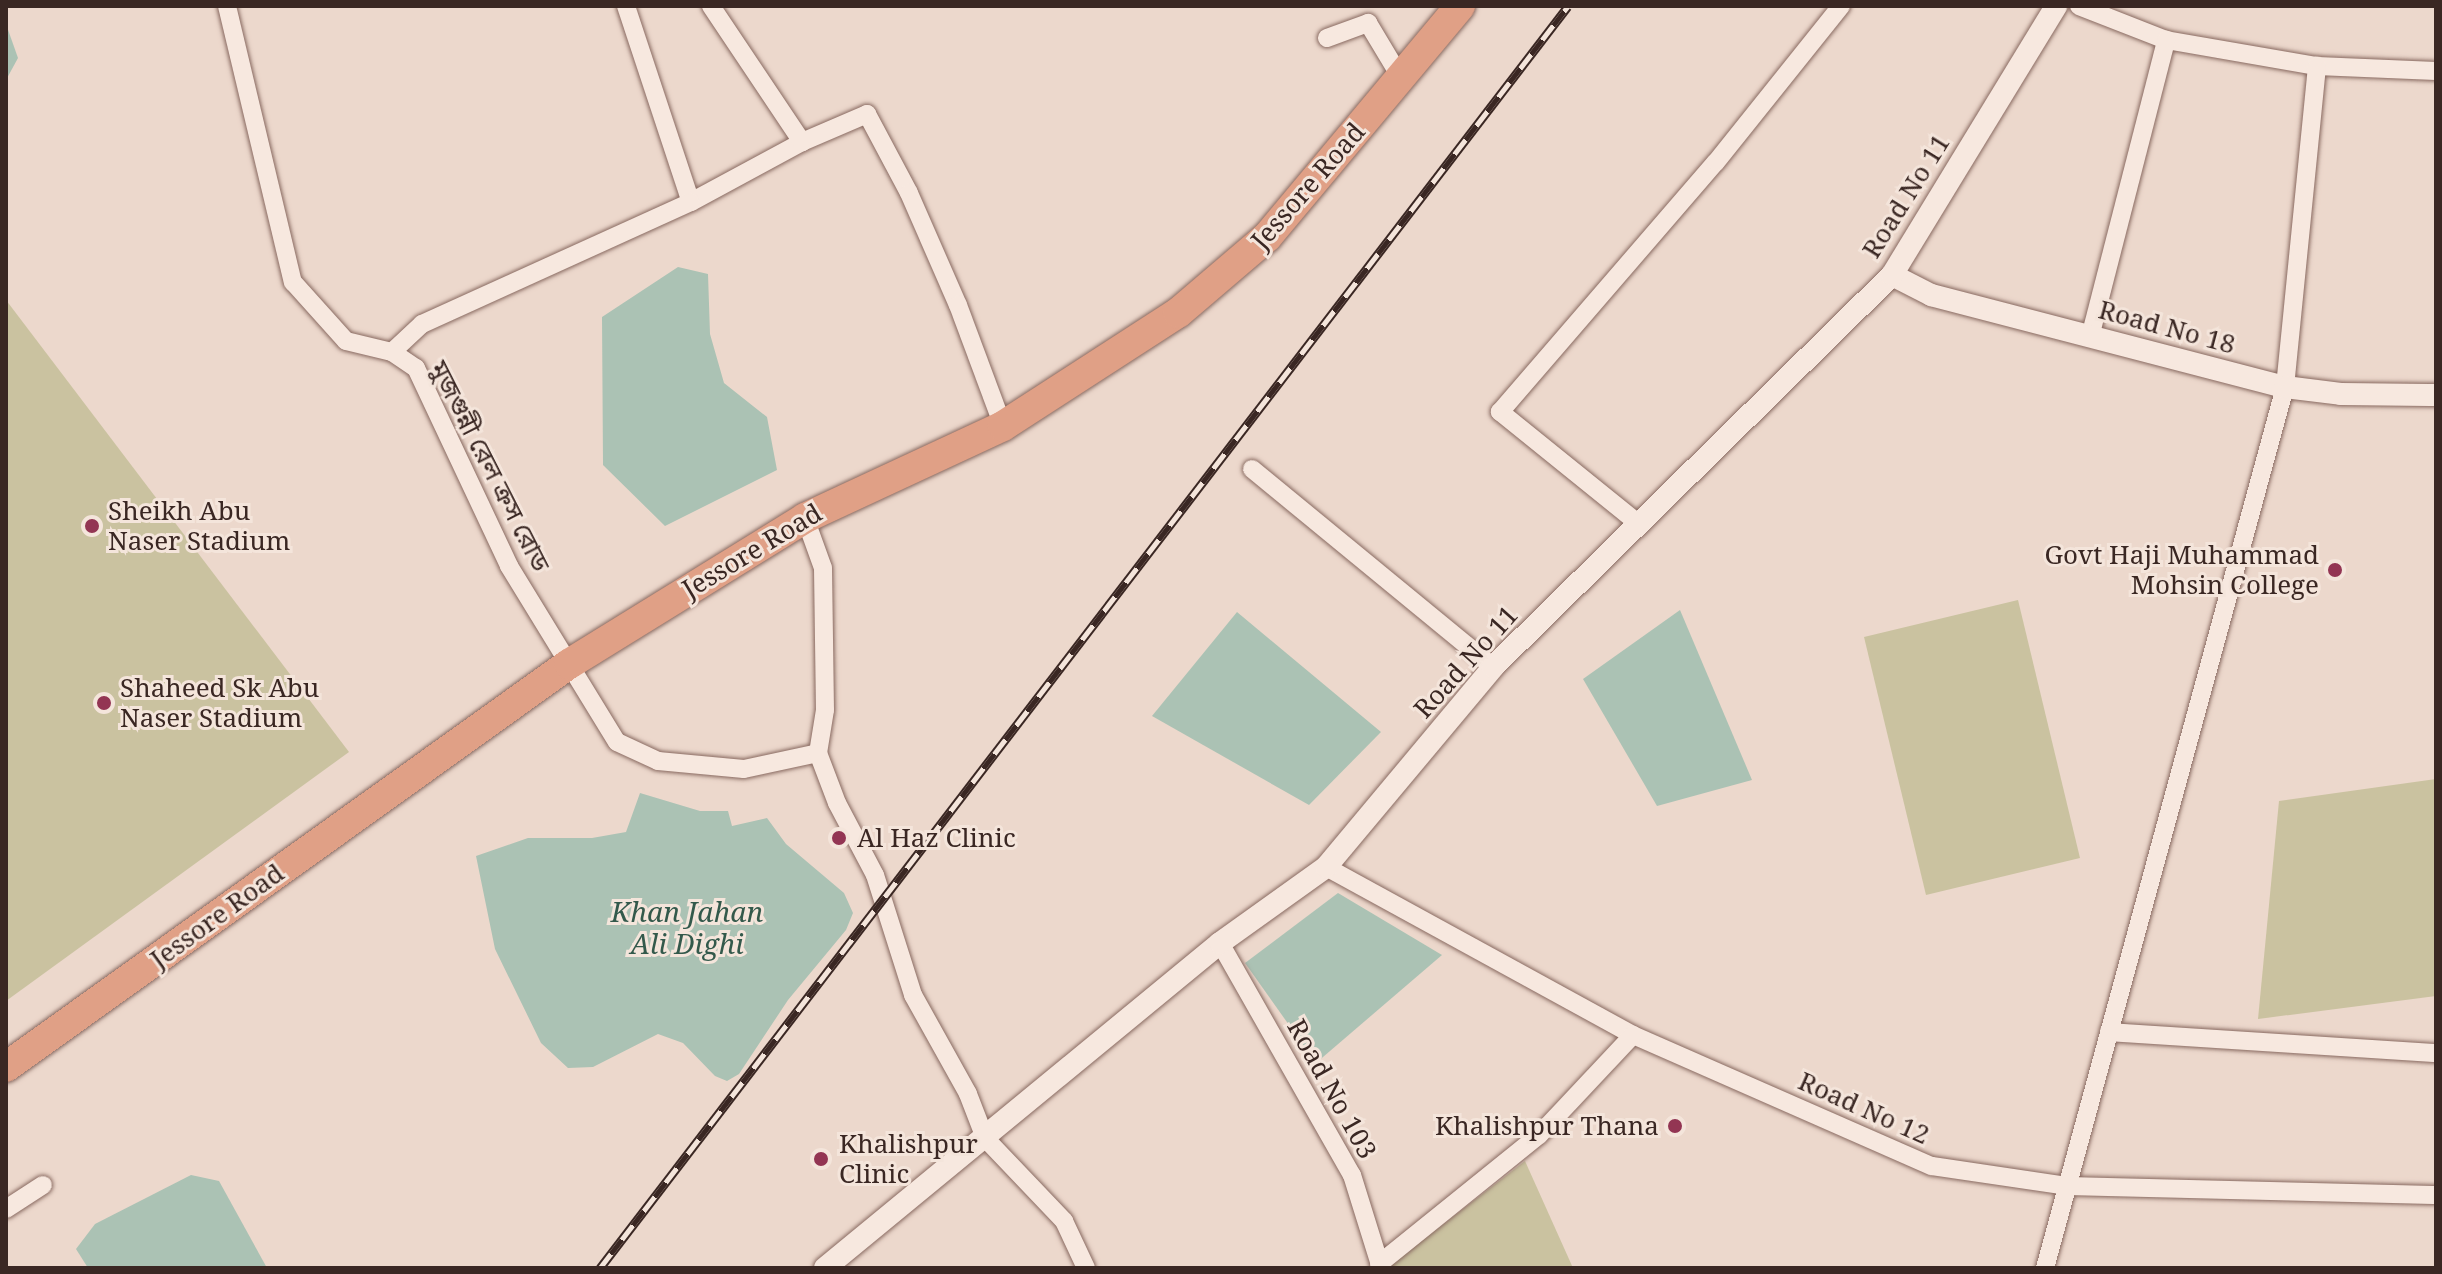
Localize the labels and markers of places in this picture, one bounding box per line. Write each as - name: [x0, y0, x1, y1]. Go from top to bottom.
- place label: Sheikh Abu Naser Stadium: [108, 495, 290, 556]
- marker: Sheikh Abu Naser Stadium: [83, 517, 101, 535]
- place label: Govt Haji Muhammad Mohsin College: [2045, 539, 2319, 600]
- marker: Govt Haji Muhammad Mohsin College: [2326, 561, 2344, 579]
- place label: Shaheed Sk Abu Naser Stadium: [120, 672, 319, 734]
- marker: Shaheed Sk Abu Naser Stadium: [95, 694, 113, 712]
- place label: Al Haz Clinic: [857, 822, 1016, 854]
- marker: Al Haz Clinic: [828, 827, 850, 849]
- place label: Khalishpur Thana: [1435, 1110, 1659, 1142]
- marker: Khalishpur Thana: [1666, 1117, 1684, 1135]
- place label: Khalishpur Clinic: [839, 1128, 978, 1190]
- marker: Khalishpur Clinic: [810, 1148, 832, 1170]

